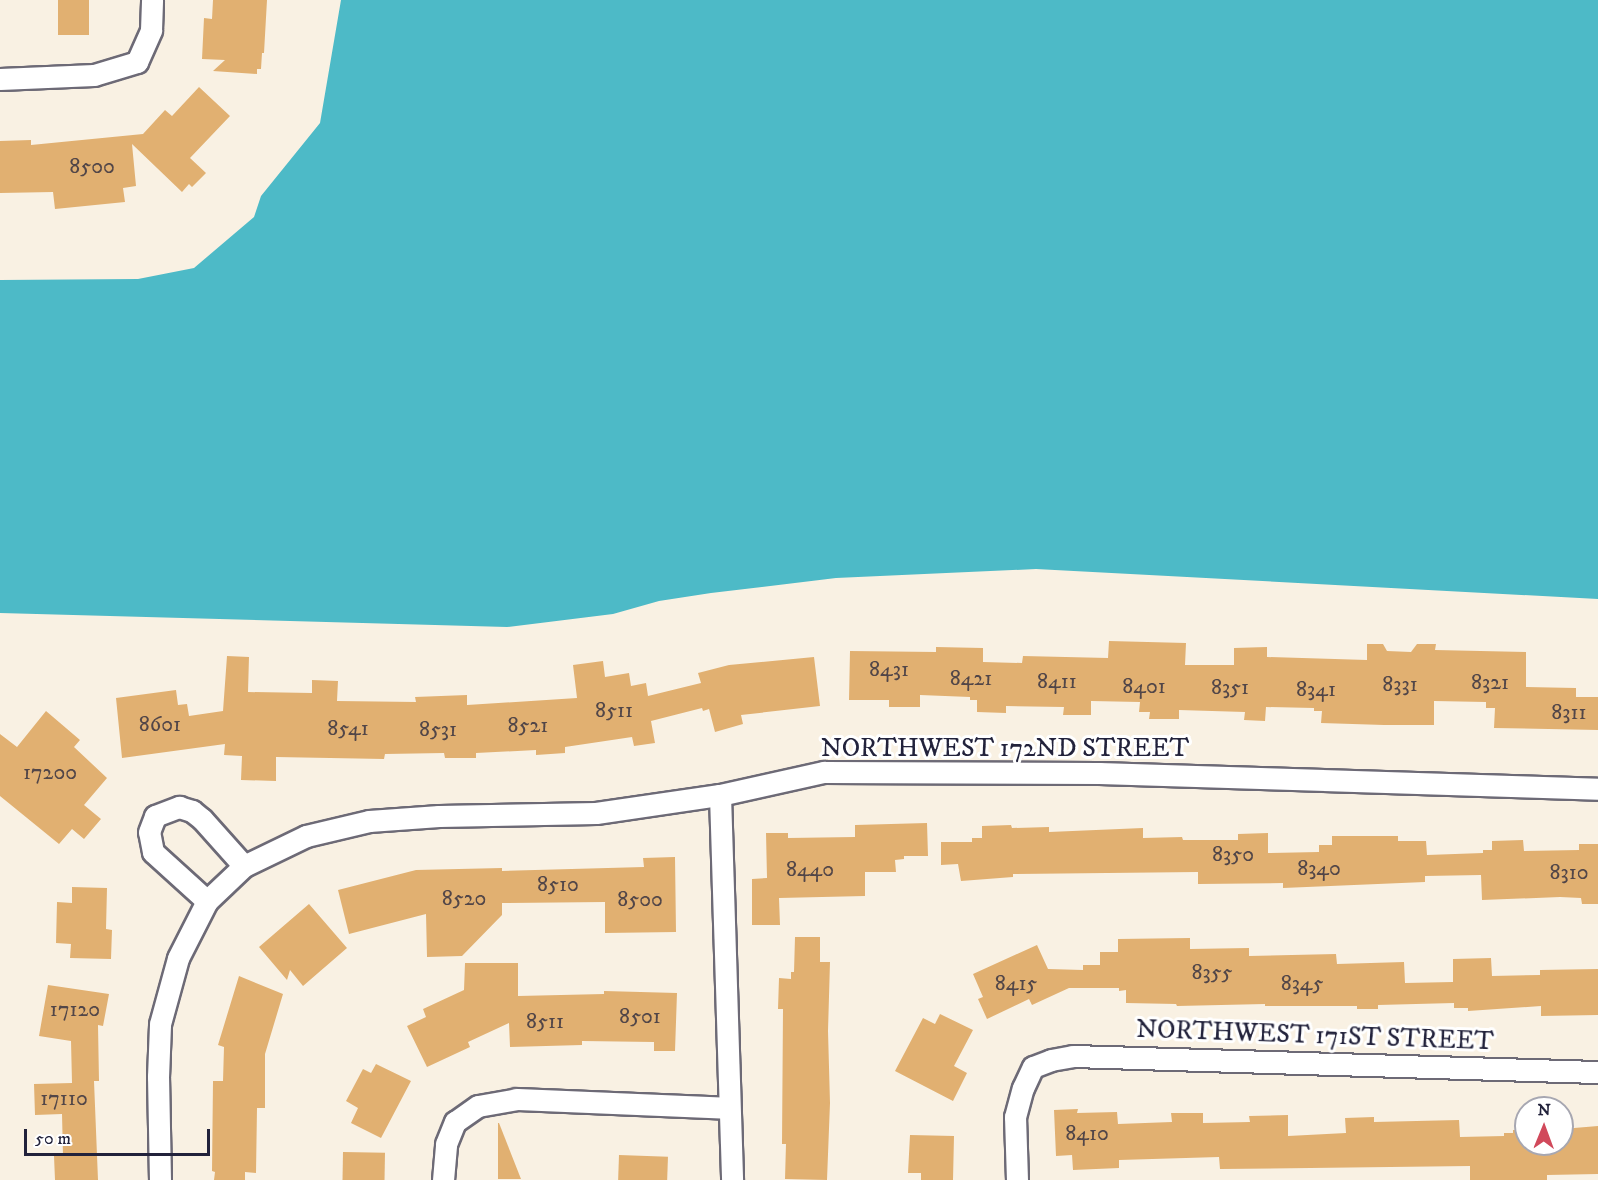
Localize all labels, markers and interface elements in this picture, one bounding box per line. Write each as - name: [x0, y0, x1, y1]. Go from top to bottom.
- house number: 8500: [69, 154, 115, 180]
- house number: 8431: [869, 657, 909, 683]
- house number: 8421: [950, 666, 992, 692]
- house number: 8411: [1037, 669, 1077, 695]
- house number: 8321: [1471, 670, 1509, 696]
- house number: 8331: [1382, 672, 1418, 698]
- house number: 8401: [1122, 674, 1166, 700]
- house number: 8351: [1211, 675, 1249, 701]
- house number: 8341: [1296, 677, 1336, 703]
- house number: 8511: [595, 698, 633, 724]
- house number: 8311: [1551, 700, 1587, 726]
- house number: 8601: [139, 712, 181, 738]
- house number: 8521: [508, 713, 548, 739]
- house number: 8541: [327, 716, 369, 742]
- house number: 8531: [419, 717, 457, 743]
- street label: NORTHWEST 172ND STREET: [821, 733, 1189, 765]
- house number: 17200: [23, 760, 77, 786]
- house number: 8350: [1212, 842, 1254, 868]
- house number: 8340: [1297, 856, 1341, 882]
- house number: 8440: [786, 857, 834, 883]
- house number: 8310: [1549, 860, 1589, 886]
- house number: 8510: [537, 872, 579, 898]
- house number: 8520: [442, 886, 486, 912]
- house number: 8500: [617, 887, 663, 913]
- house number: 8355: [1191, 960, 1233, 986]
- house number: 8415: [995, 971, 1037, 997]
- house number: 8345: [1281, 971, 1323, 997]
- house number: 17120: [50, 997, 100, 1023]
- house number: 8501: [619, 1004, 661, 1030]
- house number: 8511: [526, 1009, 564, 1035]
- street label: NORTHWEST 171ST STREET: [1136, 1014, 1494, 1058]
- house number: 17110: [40, 1086, 88, 1112]
- north arrow: [1514, 1096, 1574, 1156]
- text: N: [1538, 1100, 1551, 1120]
- scale bar: [27, 1117, 213, 1155]
- house number: 8410: [1065, 1121, 1109, 1147]
- text: 50 m: [35, 1128, 71, 1150]

